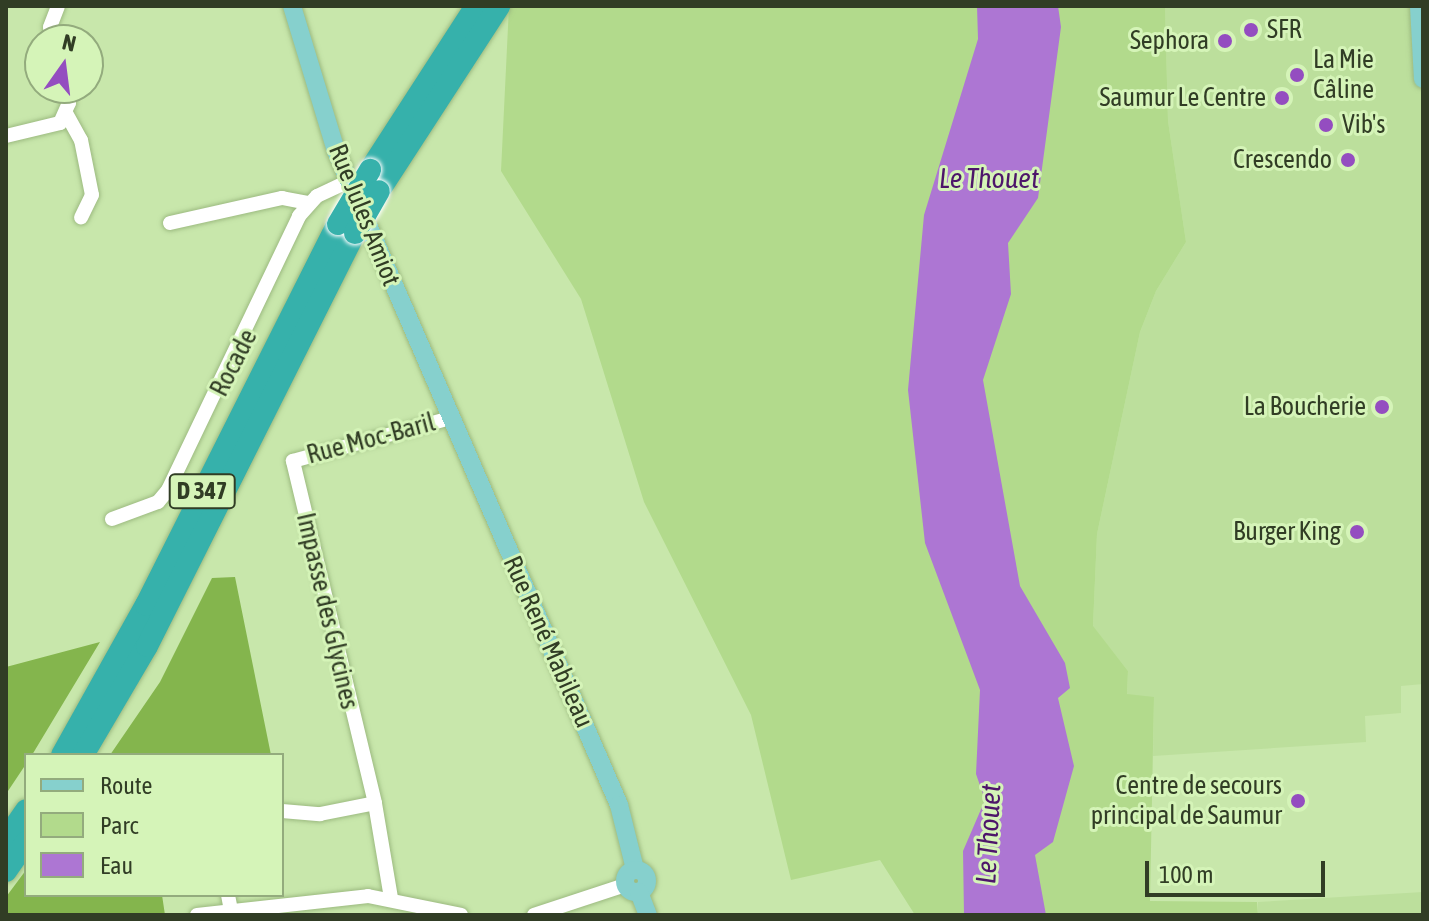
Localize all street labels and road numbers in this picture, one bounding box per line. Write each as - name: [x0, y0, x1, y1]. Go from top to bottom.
- street label: Rue Jules Amiot: [321, 140, 407, 290]
- street label: Rocade: [204, 324, 264, 402]
- street label: Rue Moc-Baril: [303, 407, 439, 471]
- road number: D 347: [168, 471, 236, 511]
- street label: Impasse des Glycines: [289, 510, 365, 712]
- street label: Rue René Mabileau: [496, 551, 600, 733]

